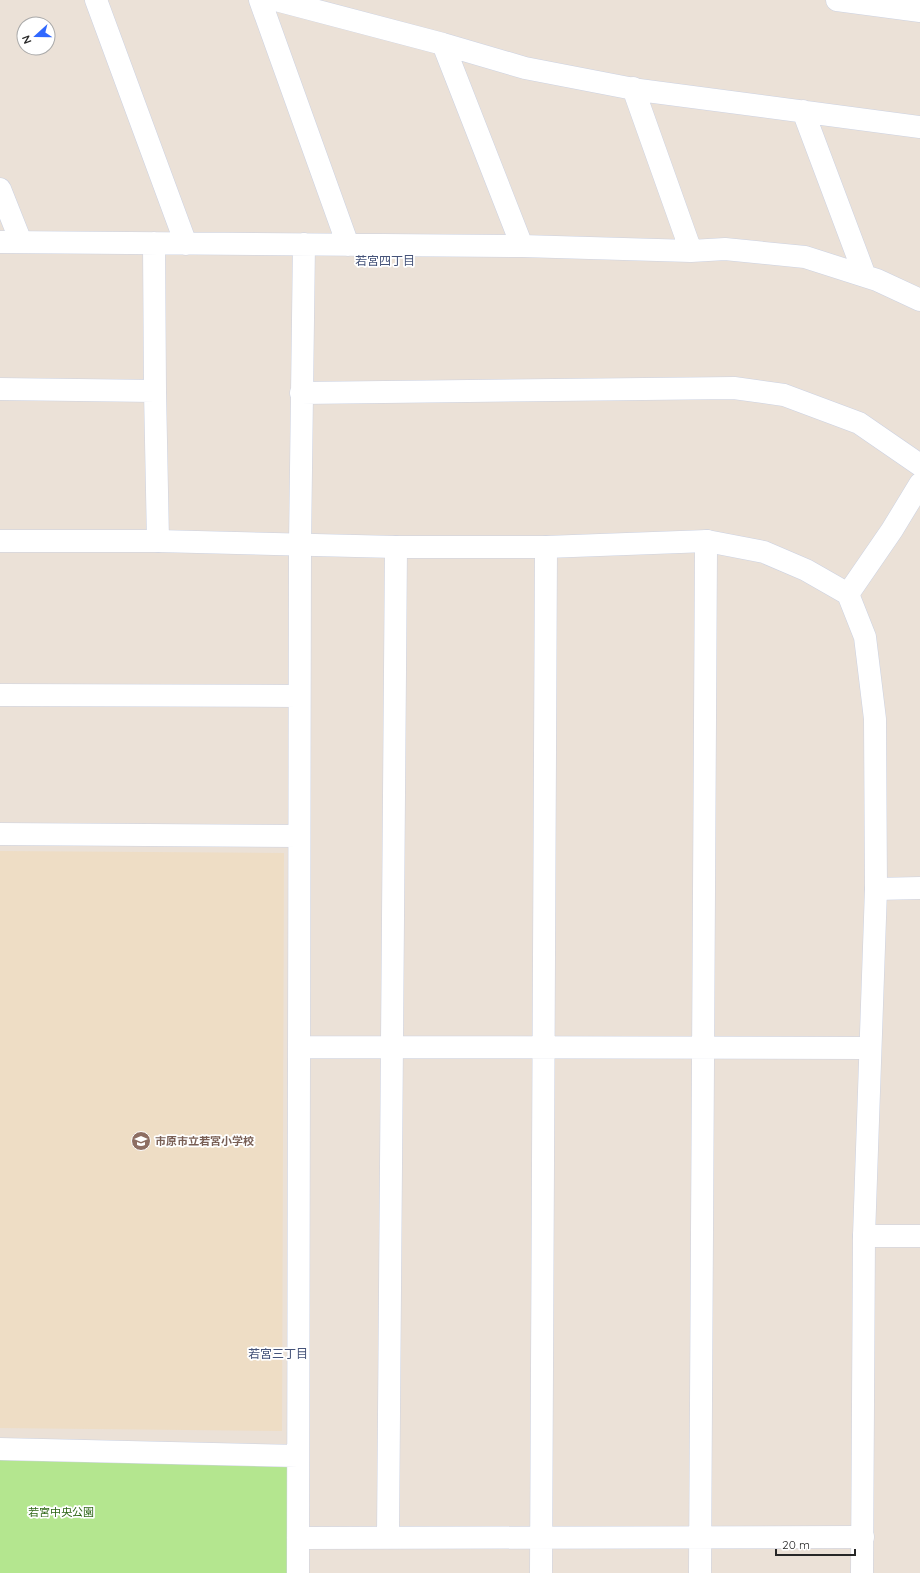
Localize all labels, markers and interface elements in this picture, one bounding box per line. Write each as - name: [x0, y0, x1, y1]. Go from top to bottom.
- north arrow: [16, 16, 56, 56]
- text: N: [19, 33, 35, 46]
- district label: 若宮四丁目: [355, 253, 415, 268]
- school or university icon: 市原市立若宮小学校: [130, 1130, 152, 1152]
- place label: 市原市立若宮小学校: [155, 1134, 254, 1148]
- district label: 若宮三丁目: [248, 1346, 308, 1361]
- park label: 若宮中央公園: [28, 1505, 94, 1519]
- scale bar: [776, 1531, 855, 1557]
- text: 20 m: [782, 1537, 810, 1552]

